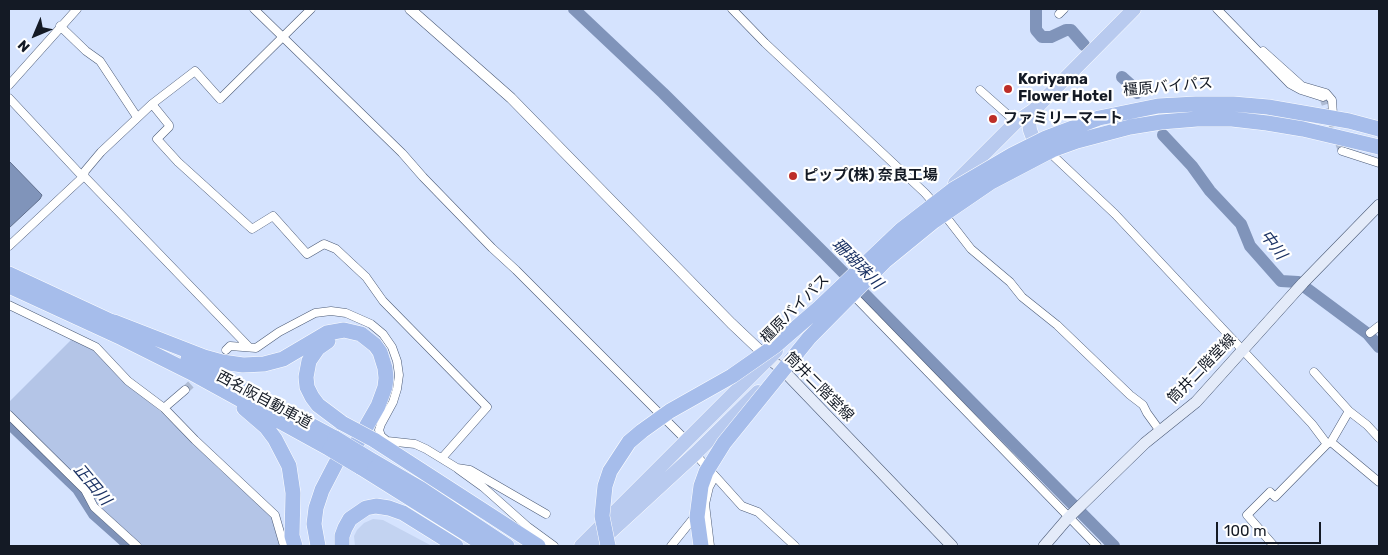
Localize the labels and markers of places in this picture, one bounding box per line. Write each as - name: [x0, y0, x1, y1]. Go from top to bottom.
- place label: Koriyama Flower Hotel: [1018, 71, 1112, 106]
- marker: Koriyama Flower Hotel: [1002, 83, 1014, 95]
- place label: ファミリーマート: [1003, 110, 1123, 128]
- marker: ファミリーマート: [987, 113, 999, 125]
- place label: ピップ(株) 奈良工場: [803, 167, 938, 185]
- marker: ピップ(株) 奈良工場: [787, 170, 799, 182]

